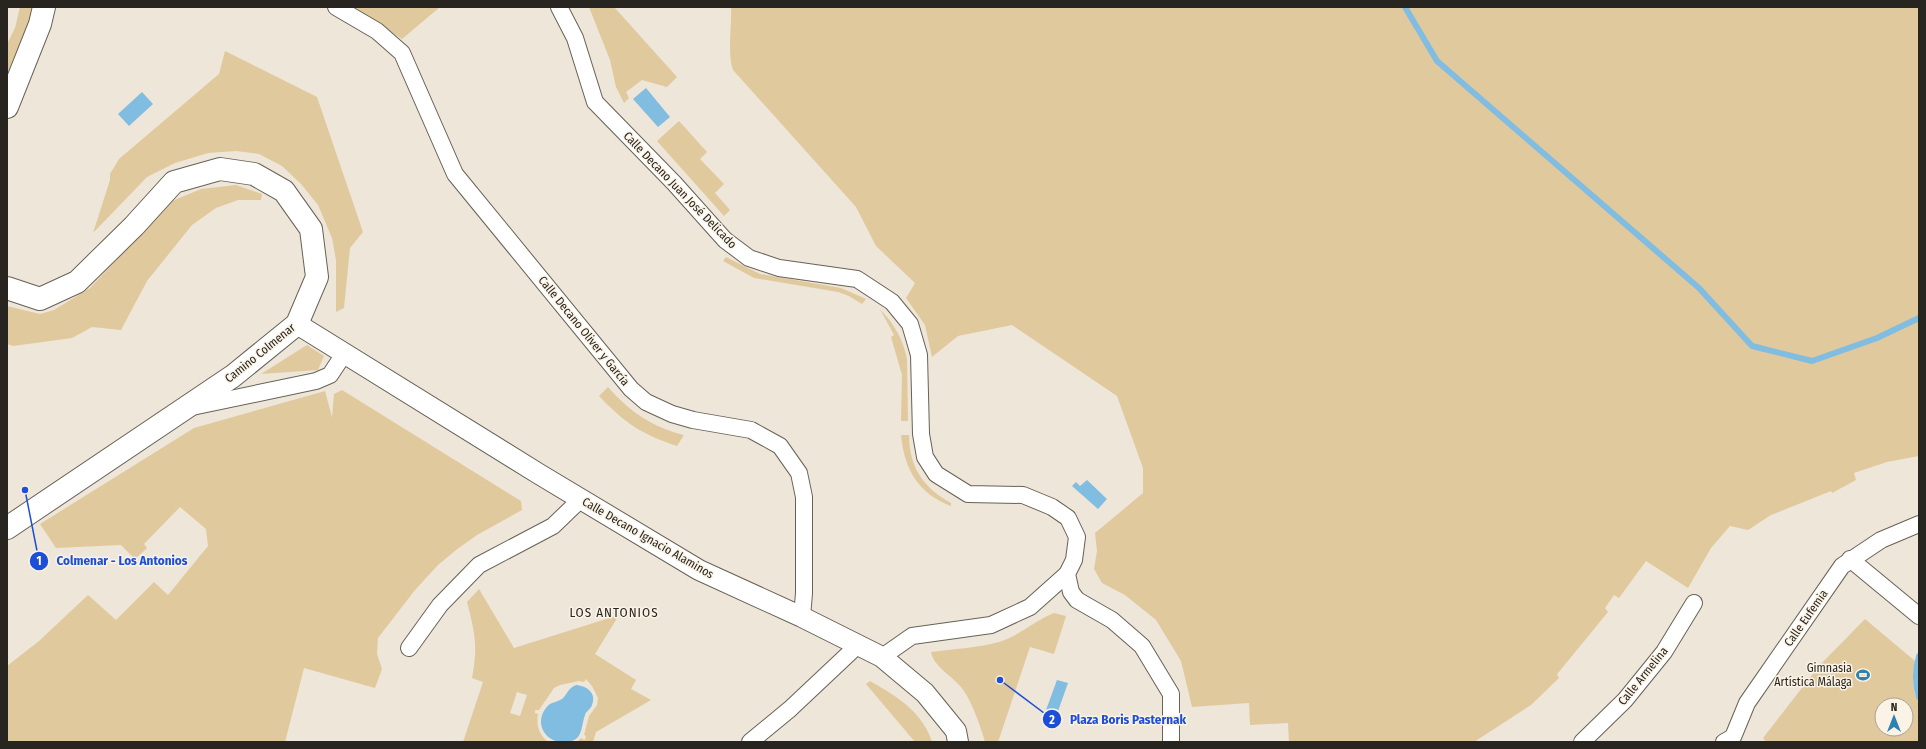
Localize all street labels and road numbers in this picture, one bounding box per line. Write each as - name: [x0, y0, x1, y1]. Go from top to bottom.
- street label: Calle Decano Juan José Delicado: [621, 129, 739, 251]
- street label: Calle Decano Oliver y García: [536, 273, 633, 389]
- street label: Camino Colmenar: [222, 320, 299, 386]
- street label: Calle Decano Ignacio Alaminos: [580, 495, 716, 581]
- street label: Calle Eufemia: [1781, 587, 1831, 649]
- street label: Calle Armelina: [1615, 644, 1671, 708]

